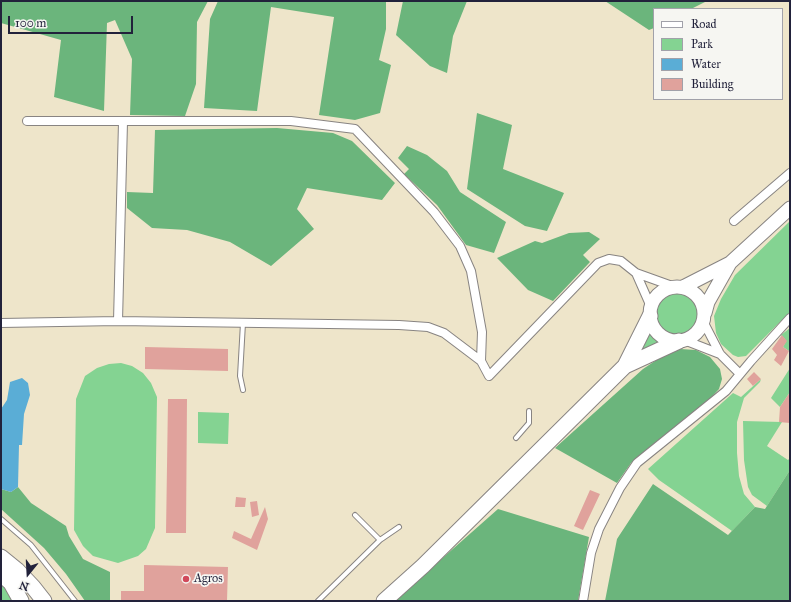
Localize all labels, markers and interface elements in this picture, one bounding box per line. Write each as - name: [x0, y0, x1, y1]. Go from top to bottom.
- scale bar: [10, 8, 135, 34]
- legend: [653, 8, 783, 100]
- text: 100 m: [15, 16, 46, 30]
- text: Road: [691, 17, 717, 31]
- text: Park: [691, 37, 713, 51]
- text: Water: [691, 57, 721, 71]
- text: Building: [691, 77, 733, 91]
- north arrow: [8, 554, 48, 594]
- place label: Agros: [194, 572, 223, 586]
- marker: Agros: [181, 574, 191, 584]
- text: N: [18, 578, 31, 594]

